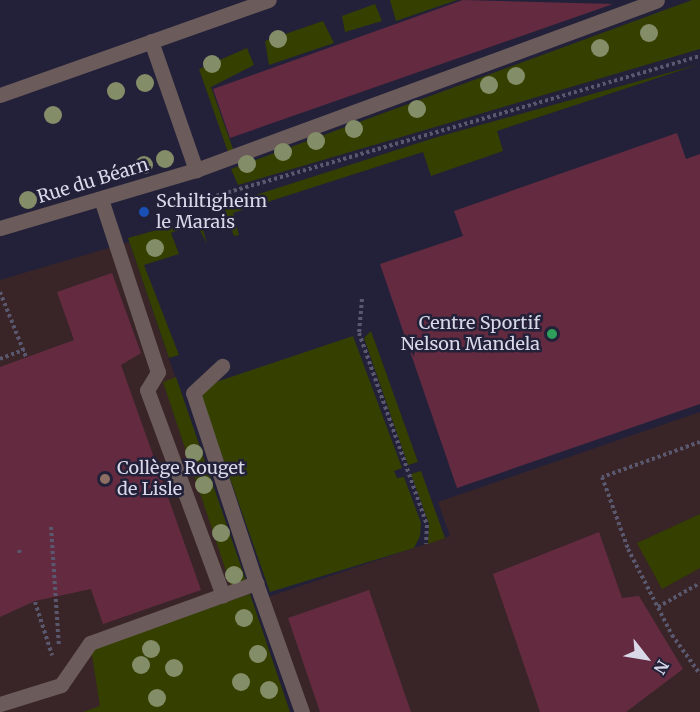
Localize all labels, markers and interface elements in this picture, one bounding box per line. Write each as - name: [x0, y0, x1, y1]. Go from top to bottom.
- street label: Rue du Béarn: [35, 154, 151, 208]
- place label: Schiltigheim le Marais: [156, 191, 267, 234]
- marker: Schiltigheim le Marais: [137, 205, 151, 219]
- place label: Centre Sportif Nelson Mandela: [401, 313, 540, 356]
- marker: Centre Sportif Nelson Mandela: [545, 327, 559, 341]
- place label: Collège Rouget de Lisle: [117, 458, 245, 500]
- marker: Collège Rouget de Lisle: [98, 472, 112, 486]
- north arrow: [616, 628, 676, 688]
- text: N: [650, 657, 673, 678]

